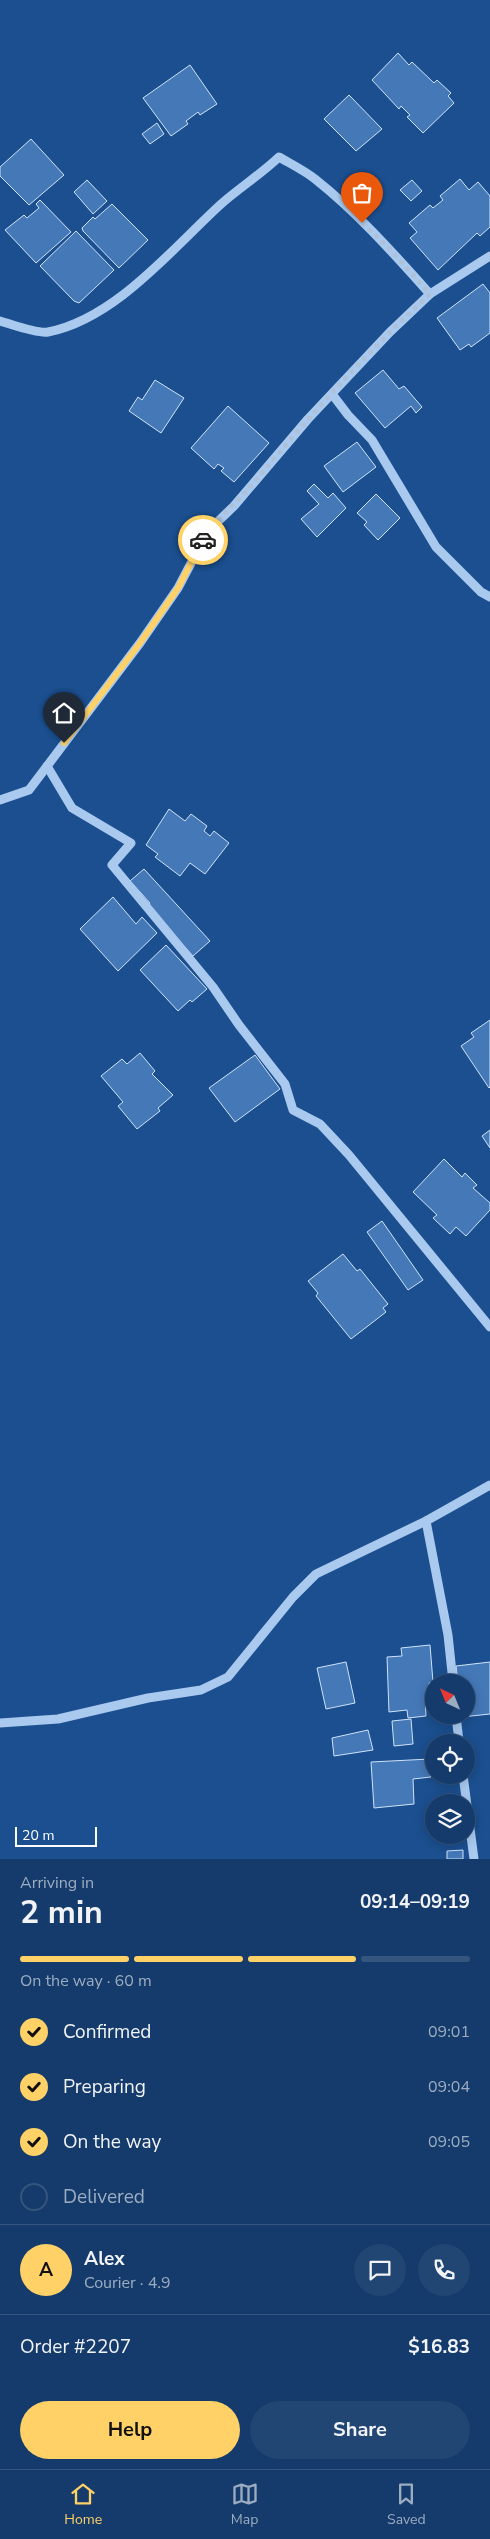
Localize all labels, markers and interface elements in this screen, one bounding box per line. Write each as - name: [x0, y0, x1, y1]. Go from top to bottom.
- pin: [341, 172, 383, 223]
- icon: bag: [348, 179, 376, 207]
- courier: [178, 515, 228, 565]
- icon: car: [189, 526, 217, 554]
- pin: [43, 692, 85, 743]
- icon: home: [50, 699, 78, 727]
- north arrow: [425, 1674, 475, 1724]
- map controls: [425, 1674, 475, 1844]
- button: locate: [425, 1734, 475, 1784]
- button: layers: [425, 1794, 475, 1844]
- scale bar: [15, 1824, 98, 1847]
- text: 20 m: [22, 1826, 54, 1845]
- text: Arriving in: [20, 1872, 94, 1894]
- text: 09:14–09:19: [360, 1889, 470, 1915]
- text: 2 min: [20, 1891, 103, 1934]
- text: On the way · 60 m: [20, 1970, 152, 1992]
- icon: check: [20, 2018, 48, 2046]
- text: Confirmed: [63, 2019, 151, 2045]
- text: 09:01: [428, 2021, 470, 2043]
- icon: check: [20, 2073, 48, 2101]
- text: Preparing: [63, 2074, 146, 2100]
- text: 09:04: [428, 2076, 470, 2098]
- icon: check: [20, 2128, 48, 2156]
- text: On the way: [63, 2129, 161, 2155]
- text: 09:05: [428, 2131, 470, 2153]
- text: Delivered: [63, 2184, 145, 2210]
- button: chat: [354, 2244, 406, 2296]
- button: phone: [418, 2244, 470, 2296]
- text: Alex: [84, 2246, 125, 2272]
- text: A: [39, 2257, 53, 2283]
- text: Courier · 4.9: [84, 2272, 170, 2294]
- text: Order #2207: [20, 2334, 131, 2360]
- text: $16.83: [408, 2334, 470, 2360]
- button: Help: [20, 2401, 240, 2459]
- button: Share: [250, 2401, 470, 2459]
- tab: Home: [64, 2480, 102, 2529]
- tab: Map: [231, 2480, 259, 2529]
- tab: Saved: [387, 2480, 426, 2529]

